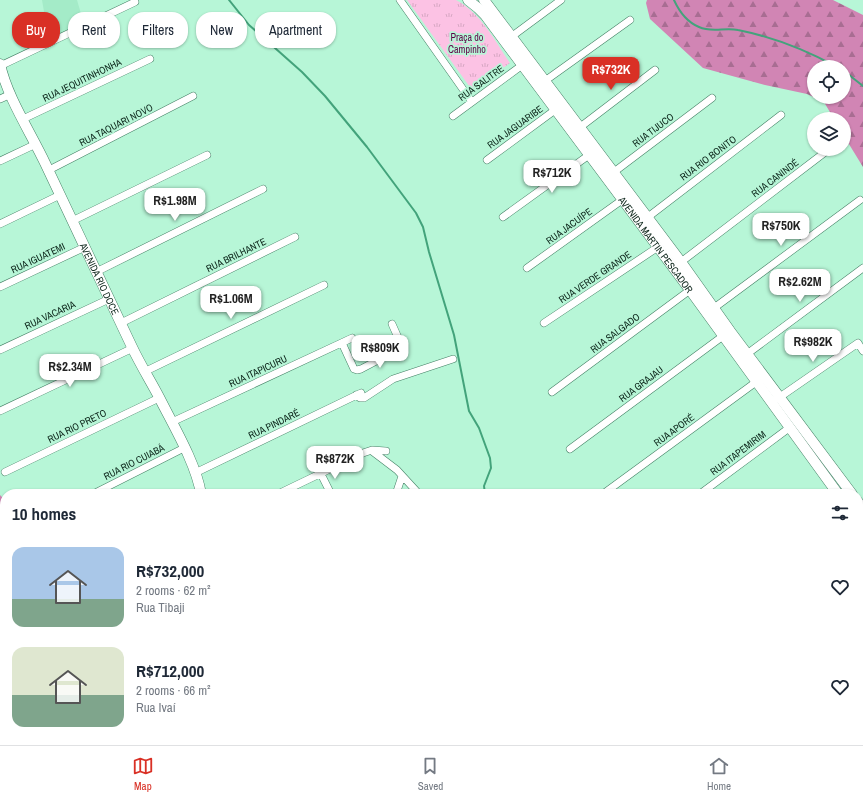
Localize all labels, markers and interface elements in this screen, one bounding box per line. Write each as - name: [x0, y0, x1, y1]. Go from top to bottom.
- chip: Buy: [12, 12, 60, 48]
- chip: Rent: [68, 12, 120, 48]
- chip: Filters: [128, 12, 188, 48]
- chip: New: [196, 12, 247, 48]
- chip: Apartment: [255, 12, 336, 48]
- park label: Praça do Campinho: [448, 31, 486, 56]
- street label: RUA JEQUITINHONHA: [40, 55, 124, 105]
- pin: R$732K: [578, 57, 644, 91]
- map controls: [807, 60, 851, 156]
- button: locate: [807, 60, 851, 104]
- text: R$732K: [591, 61, 631, 78]
- street label: RUA SALITRE: [456, 62, 506, 104]
- street label: RUA TAQUARI NOVO: [77, 101, 155, 149]
- street label: RUA JAGUARIBE: [485, 102, 545, 152]
- street label: RUA TIJUCO: [630, 110, 676, 150]
- button: layers: [807, 112, 851, 156]
- street label: RUA RIO BONITO: [677, 133, 739, 183]
- street label: RUA CANINDÉ: [749, 156, 801, 200]
- pin: R$712K: [519, 160, 585, 194]
- text: R$712K: [532, 164, 572, 181]
- pin: R$1.98M: [138, 188, 212, 222]
- text: R$1.98M: [153, 192, 197, 209]
- street label: AVENIDA MARTIN PESCADOR: [615, 193, 696, 295]
- street label: RUA JACUÍPE: [543, 205, 595, 247]
- pin: R$750K: [748, 213, 814, 247]
- text: R$750K: [761, 217, 801, 234]
- street label: RUA BRILHANTE: [204, 235, 268, 275]
- street label: RUA IGUATEMI: [9, 240, 67, 276]
- street label: AVENIDA RIO DOCE: [77, 240, 122, 317]
- street label: RUA VERDE GRANDE: [556, 248, 634, 306]
- pin: R$2.62M: [763, 269, 837, 303]
- text: R$2.62M: [778, 273, 822, 290]
- pin: R$1.06M: [194, 286, 268, 320]
- text: R$1.06M: [209, 290, 253, 307]
- street label: RUA VACARIA: [23, 297, 78, 332]
- street label: RUA SALGADO: [588, 310, 642, 356]
- pin: R$982K: [780, 329, 846, 363]
- text: R$982K: [793, 333, 833, 350]
- pin: R$809K: [347, 335, 413, 369]
- text: R$809K: [360, 339, 400, 356]
- street label: RUA ITAPICURU: [227, 352, 289, 390]
- pin: R$2.34M: [33, 354, 107, 388]
- text: R$2.34M: [48, 358, 92, 375]
- street label: RUA GRAJAU: [616, 363, 666, 405]
- street label: RUA RIO PRETO: [45, 406, 109, 446]
- street label: RUA PINDARÉ: [246, 406, 302, 442]
- street label: RUA APORÉ: [651, 411, 697, 449]
- street label: RUA ITAPEMIRIM: [708, 428, 769, 478]
- street label: RUA RIO CUIABÁ: [101, 441, 167, 483]
- pin: R$872K: [302, 446, 368, 480]
- text: R$872K: [315, 450, 355, 467]
- text: 10 homes: [12, 502, 76, 525]
- icon: filters: [829, 502, 851, 524]
- text: R$732,000: [136, 559, 204, 582]
- icon: home: [44, 563, 92, 611]
- icon: heart: [829, 576, 851, 598]
- text: 2 rooms · 62 m²: [136, 582, 211, 599]
- text: Rua Tibaji: [136, 599, 185, 616]
- text: R$712,000: [136, 659, 204, 682]
- icon: home: [44, 663, 92, 711]
- icon: heart: [829, 676, 851, 698]
- text: 2 rooms · 66 m²: [136, 682, 211, 699]
- text: Rua Ivaí: [136, 699, 176, 716]
- tab: Map: [132, 755, 154, 793]
- tab: Saved: [418, 755, 443, 793]
- tab: Home: [707, 755, 731, 793]

